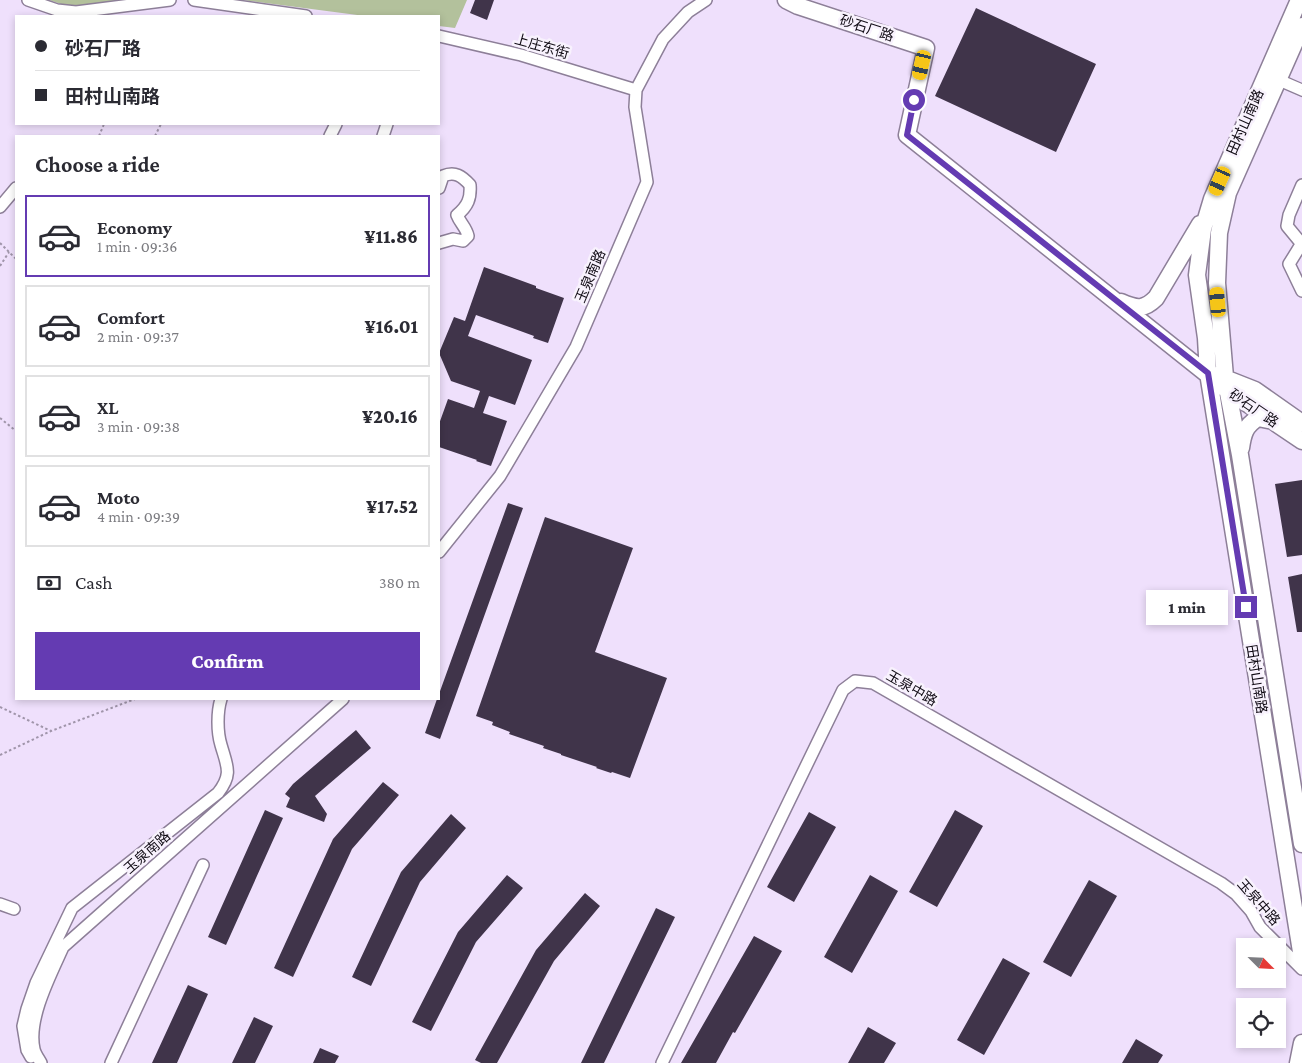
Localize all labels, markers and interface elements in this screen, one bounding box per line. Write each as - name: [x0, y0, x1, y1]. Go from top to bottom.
- street label: 砂石厂路: [838, 12, 896, 44]
- street label: 上庄东街: [513, 31, 571, 61]
- text: 砂石厂路: [65, 38, 141, 59]
- car: [911, 49, 932, 81]
- text: 田村山南路: [65, 86, 160, 107]
- street label: 田村山南路: [1223, 87, 1267, 157]
- route start: [903, 89, 925, 111]
- text: Choose a ride: [35, 152, 160, 177]
- car: [1207, 164, 1232, 198]
- icon: car: [37, 214, 82, 259]
- text: Economy: [97, 217, 172, 238]
- text: ¥11.86: [364, 226, 418, 247]
- text: 1 min · 09:36: [97, 238, 177, 255]
- street label: 玉泉南路: [572, 247, 608, 305]
- car: [1209, 286, 1226, 318]
- icon: car: [37, 304, 82, 349]
- text: Comfort: [97, 307, 165, 328]
- text: ¥16.01: [364, 316, 418, 337]
- text: 2 min · 09:37: [97, 328, 179, 345]
- street label: 砂石厂路: [1226, 386, 1282, 430]
- icon: car: [37, 394, 82, 439]
- text: XL: [97, 397, 119, 418]
- text: ¥20.16: [362, 406, 418, 427]
- text: 3 min · 09:38: [97, 418, 180, 435]
- icon: car: [37, 484, 82, 529]
- text: Moto: [97, 487, 140, 508]
- text: ¥17.52: [366, 496, 418, 517]
- text: 4 min · 09:39: [97, 508, 180, 525]
- icon: cash: [35, 569, 63, 597]
- text: Cash: [75, 572, 113, 593]
- text: 380 m: [379, 574, 420, 591]
- callout: 1 min: [1146, 590, 1228, 624]
- route end: [1235, 596, 1257, 618]
- text: 1 min: [1168, 599, 1206, 616]
- button: Confirm: [35, 632, 420, 690]
- street label: 田村山南路: [1244, 643, 1270, 715]
- street label: 玉泉中路: [884, 667, 940, 709]
- street label: 玉泉南路: [121, 828, 173, 876]
- street label: 玉泉中路: [1235, 876, 1283, 928]
- north arrow: [1236, 938, 1286, 988]
- map controls: [1236, 938, 1286, 1048]
- button: locate: [1236, 998, 1286, 1048]

